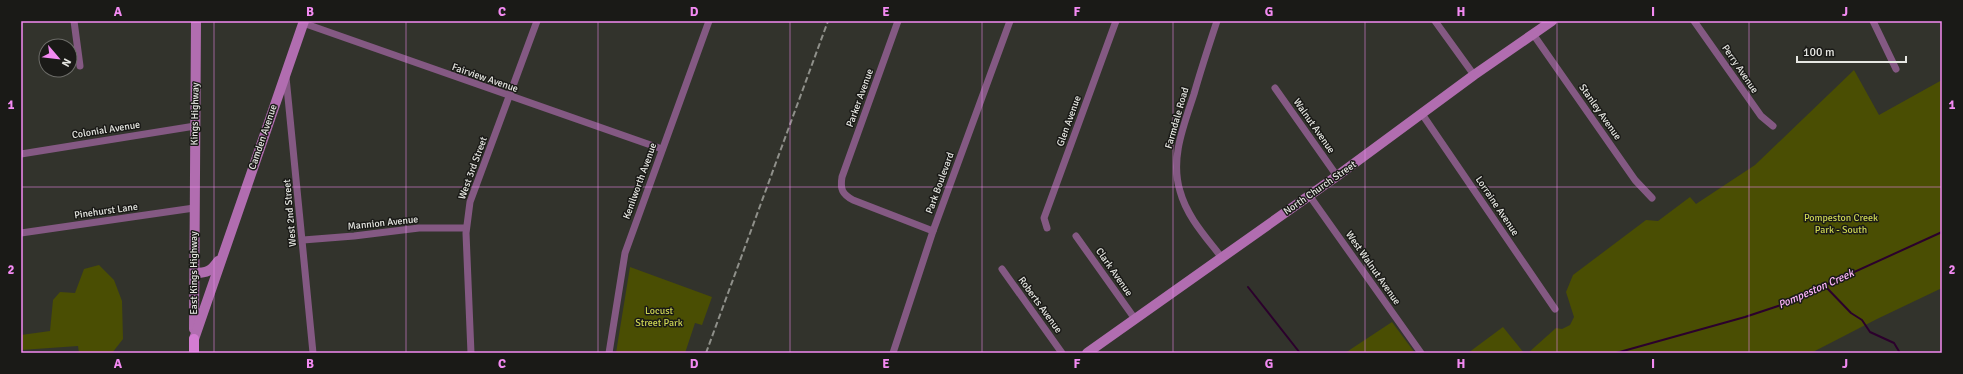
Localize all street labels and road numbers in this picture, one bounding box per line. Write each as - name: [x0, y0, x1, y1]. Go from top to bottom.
- street label: Perry Avenue: [1719, 42, 1761, 96]
- street label: Fairview Avenue: [450, 61, 520, 95]
- street label: Parker Avenue: [844, 67, 876, 129]
- street label: Kings Highway: [188, 82, 202, 145]
- street label: Stanley Avenue: [1576, 82, 1624, 142]
- street label: Farmdale Road: [1162, 86, 1192, 150]
- street label: Glen Avenue: [1054, 94, 1084, 148]
- street label: Walnut Avenue: [1291, 96, 1337, 156]
- street label: Camden Avenue: [246, 103, 280, 171]
- street label: Colonial Avenue: [71, 119, 141, 141]
- street label: West 3rd Street: [456, 135, 490, 201]
- street label: Kenilworth Avenue: [621, 141, 659, 221]
- street label: Park Boulevard: [923, 151, 957, 215]
- street label: North Church Street: [1281, 158, 1359, 218]
- street label: Lorraine Avenue: [1473, 174, 1521, 238]
- street label: West 2nd Street: [281, 178, 299, 247]
- street label: Pinehurst Lane: [73, 201, 139, 221]
- street label: Mannion Avenue: [347, 213, 419, 233]
- street label: West Walnut Avenue: [1343, 229, 1403, 307]
- street label: East Kings Highway: [188, 231, 200, 315]
- street label: Clark Avenue: [1093, 246, 1135, 298]
- street label: Roberts Avenue: [1016, 275, 1064, 335]

